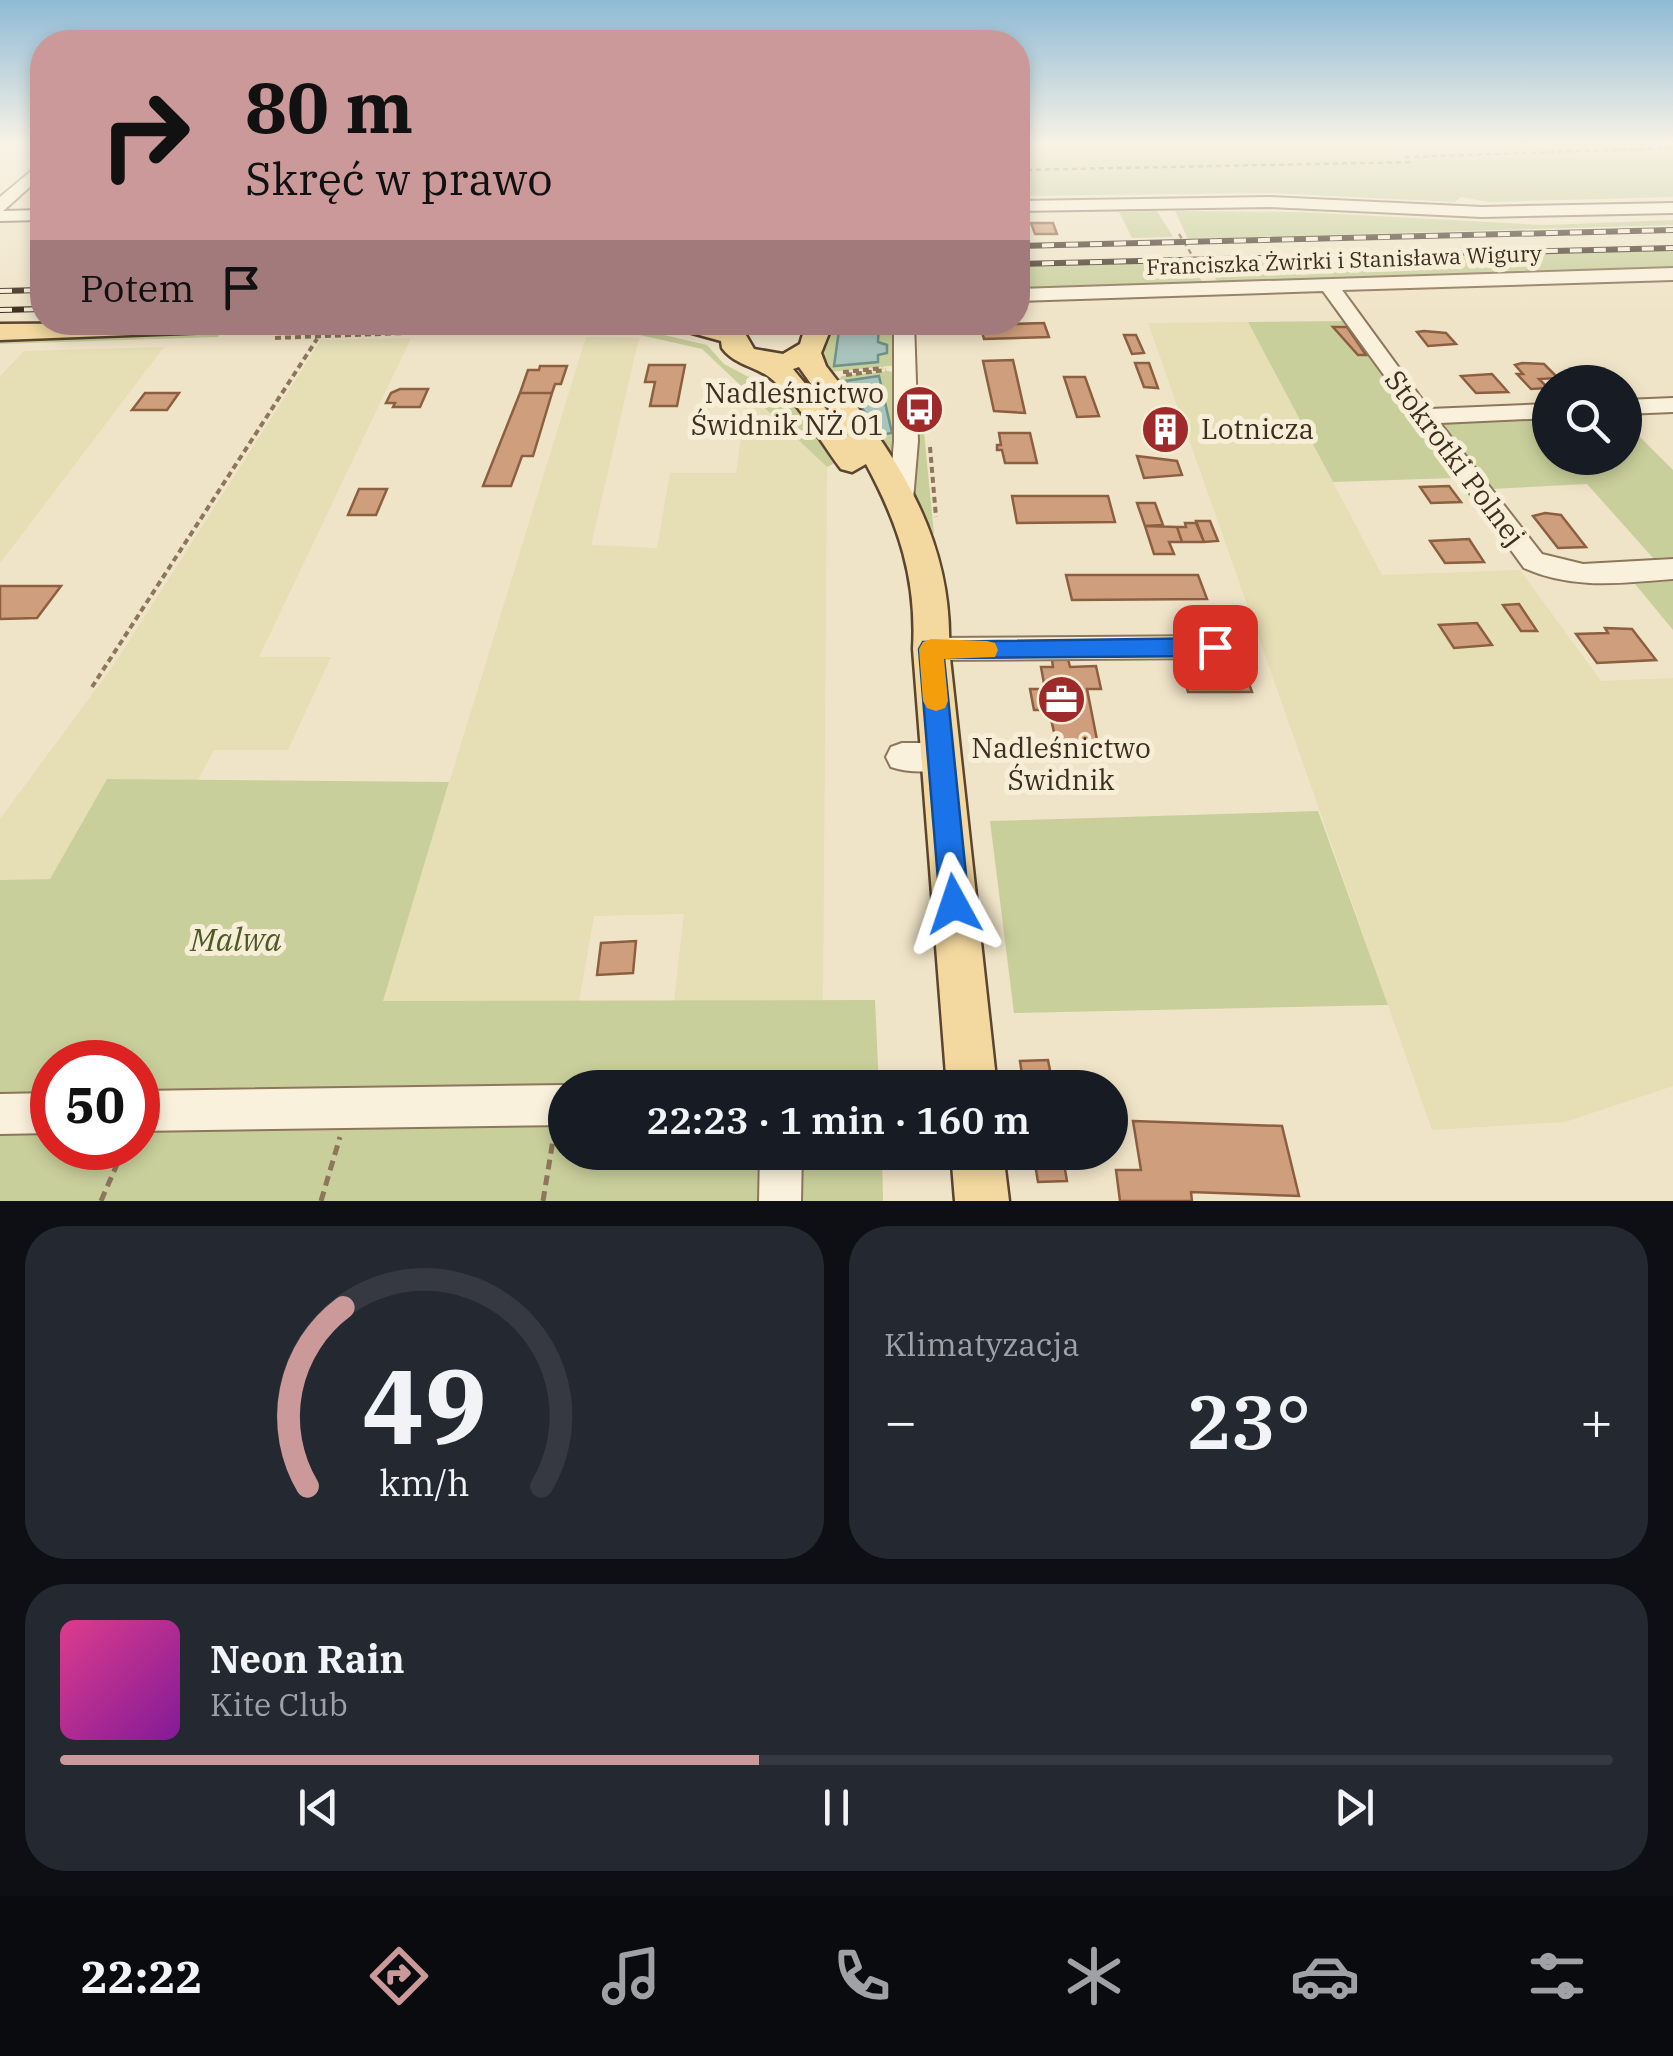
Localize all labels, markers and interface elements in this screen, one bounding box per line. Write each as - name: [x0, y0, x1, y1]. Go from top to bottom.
- text: 80 m: [245, 61, 413, 152]
- icon: right: [80, 70, 210, 200]
- text: Skręć w prawo: [245, 149, 553, 207]
- street label: Franciszka Żwirki i Stanisława Wigury: [1146, 238, 1542, 281]
- icon: arrive: [214, 260, 269, 315]
- text: Potem: [80, 263, 194, 312]
- street label: Stokrotki Polnej: [1377, 362, 1534, 553]
- map controls: [1532, 365, 1642, 475]
- button: search: [1532, 365, 1642, 475]
- place label: Nadleśnictwo Świdnik NŻ 01: [691, 374, 884, 443]
- bus stop icon: Nadleśnictwo Świdnik NŻ 01: [893, 383, 945, 435]
- building icon: Lotnicza: [1140, 403, 1192, 455]
- place label: Lotnicza: [1201, 410, 1314, 447]
- pin: [1173, 605, 1258, 690]
- icon: arrive: [1188, 620, 1243, 675]
- office icon: Nadleśnictwo Świdnik: [1035, 674, 1087, 726]
- place label: Nadleśnictwo Świdnik: [971, 729, 1151, 798]
- position arrow: [902, 852, 1006, 956]
- park label: Malwa: [189, 918, 282, 960]
- speed limit sign: 50: [30, 1040, 160, 1170]
- text: 22:23 · 1 min · 160 m: [646, 1095, 1030, 1144]
- text: Klimatyzacja: [884, 1323, 1080, 1365]
- text: 49: [362, 1337, 487, 1473]
- text: 23°: [1186, 1372, 1311, 1470]
- text: −: [884, 1385, 917, 1456]
- text: +: [1580, 1385, 1613, 1456]
- text: km/h: [379, 1459, 470, 1506]
- text: Neon Rain: [210, 1634, 405, 1683]
- text: Kite Club: [210, 1683, 348, 1725]
- icon: previous: [291, 1780, 346, 1835]
- icon: pause: [809, 1780, 864, 1835]
- icon: next: [1327, 1780, 1382, 1835]
- icon: directions: [364, 1941, 434, 2011]
- icon: music: [596, 1941, 666, 2011]
- icon: phone: [827, 1941, 897, 2011]
- icon: climate: [1059, 1941, 1129, 2011]
- icon: car: [1290, 1941, 1360, 2011]
- icon: filters: [1522, 1941, 1592, 2011]
- text: 22:22: [81, 1947, 202, 2005]

